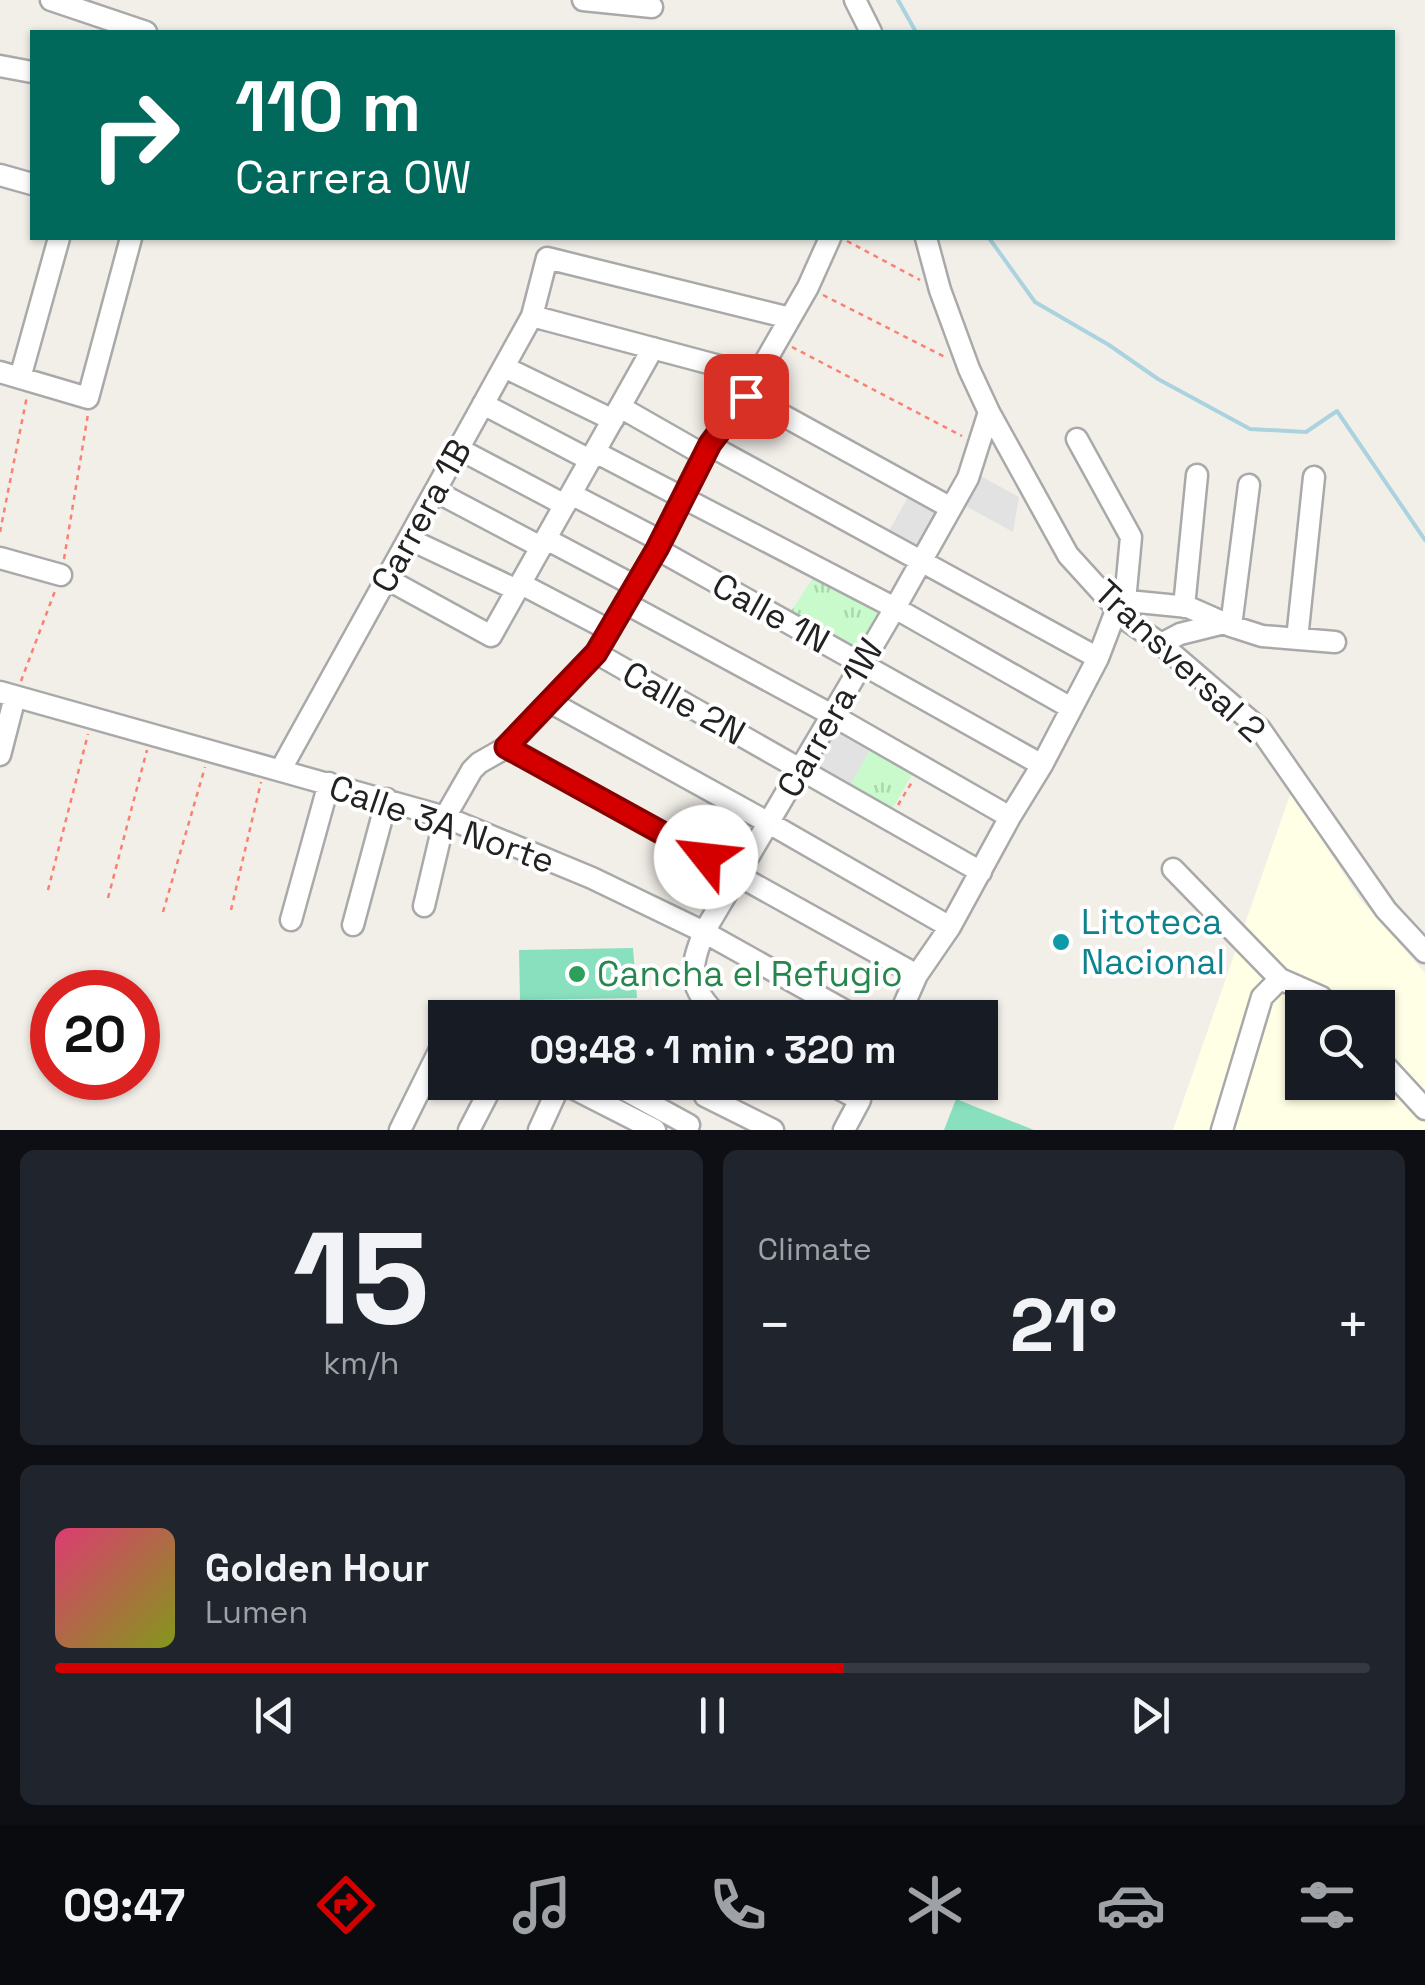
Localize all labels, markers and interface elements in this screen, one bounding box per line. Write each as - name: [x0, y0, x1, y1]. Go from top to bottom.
- text: 110 m: [235, 62, 421, 151]
- icon: right: [70, 70, 200, 200]
- text: Carrera 0W: [235, 149, 471, 206]
- pin: [704, 354, 789, 439]
- icon: arrive: [719, 369, 774, 424]
- street label: Carrera 1B: [361, 432, 481, 600]
- street label: Calle 1N: [705, 563, 837, 663]
- street label: Transversal 2: [1085, 570, 1275, 752]
- street label: Carrera 1W: [767, 631, 893, 805]
- street label: Calle 2N: [615, 651, 753, 755]
- street label: Calle 3A Norte: [324, 765, 560, 883]
- position arrow: [654, 805, 758, 909]
- place label: Litoteca Nacional: [1081, 900, 1225, 984]
- marker: Litoteca Nacional: [1050, 931, 1072, 953]
- place label: Cancha el Refugio: [597, 952, 903, 996]
- marker: Cancha el Refugio: [566, 963, 588, 985]
- speed limit sign: 20: [30, 970, 160, 1100]
- map controls: [1285, 990, 1395, 1100]
- button: search: [1285, 990, 1395, 1100]
- text: 09:48 · 1 min · 320 m: [530, 1026, 896, 1074]
- text: 15: [293, 1195, 430, 1361]
- text: Climate: [758, 1229, 872, 1269]
- text: 21°: [1010, 1277, 1118, 1373]
- text: −: [758, 1290, 792, 1360]
- text: +: [1336, 1290, 1370, 1360]
- text: km/h: [323, 1343, 399, 1383]
- text: Golden Hour: [205, 1544, 429, 1592]
- text: Lumen: [205, 1592, 308, 1632]
- icon: previous: [247, 1688, 302, 1743]
- icon: pause: [685, 1688, 740, 1743]
- icon: next: [1123, 1688, 1178, 1743]
- icon: directions: [311, 1870, 381, 1940]
- icon: music: [507, 1870, 577, 1940]
- icon: phone: [703, 1870, 773, 1940]
- icon: climate: [900, 1870, 970, 1940]
- icon: car: [1096, 1870, 1166, 1940]
- icon: filters: [1292, 1870, 1362, 1940]
- text: 09:47: [63, 1877, 185, 1934]

